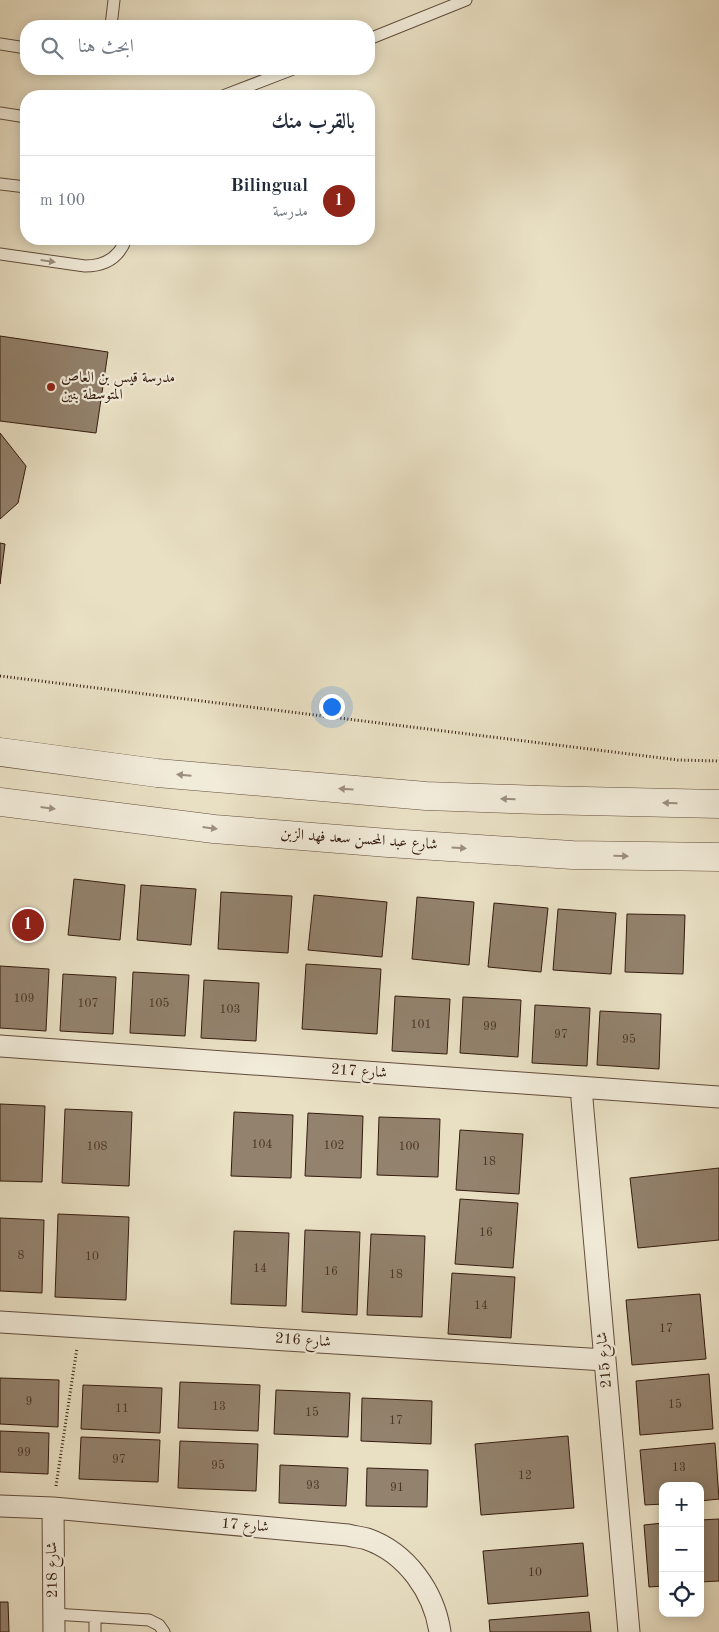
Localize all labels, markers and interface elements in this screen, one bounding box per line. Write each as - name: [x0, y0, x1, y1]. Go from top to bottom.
- search box: [20, 20, 375, 75]
- icon: search: [38, 34, 66, 62]
- text: ابحث هنا: [78, 38, 134, 57]
- text: بالقرب منك: [272, 112, 355, 133]
- text: Bilingual: [230, 177, 308, 196]
- text: 100 m: [40, 193, 85, 209]
- text: 1: [334, 193, 344, 209]
- text: مدرسة: [273, 204, 308, 220]
- one-way arrow: [41, 257, 57, 265]
- place label: مدرسة قيس بن العاص المتوسطة بنين: [61, 371, 175, 403]
- marker: مدرسة قيس بن العاص المتوسطة بنين: [45, 381, 57, 393]
- your location: [319, 694, 345, 720]
- one-way arrow: [175, 771, 191, 779]
- one-way arrow: [337, 785, 353, 793]
- one-way arrow: [500, 795, 516, 803]
- one-way arrow: [662, 799, 678, 807]
- one-way arrow: [41, 804, 57, 812]
- one-way arrow: [202, 824, 218, 832]
- street label: شارع عبد المحسن سعد فهد الزبن: [280, 826, 438, 857]
- one-way arrow: [451, 844, 467, 852]
- one-way arrow: [613, 852, 629, 860]
- pin: 1: [12, 906, 44, 944]
- house number: 109: [14, 993, 34, 1005]
- house number: 105: [149, 997, 169, 1010]
- house number: 107: [78, 998, 98, 1010]
- house number: 103: [220, 1004, 240, 1016]
- house number: 101: [411, 1019, 431, 1031]
- house number: 99: [483, 1021, 497, 1033]
- house number: 97: [554, 1029, 568, 1041]
- house number: 95: [622, 1033, 636, 1046]
- street label: شارع 217: [330, 1063, 388, 1085]
- house number: 104: [252, 1139, 272, 1151]
- house number: 102: [324, 1140, 344, 1152]
- house number: 108: [87, 1141, 107, 1153]
- house number: 100: [399, 1141, 419, 1153]
- house number: 18: [482, 1156, 496, 1168]
- house number: 16: [479, 1227, 493, 1239]
- house number: 8: [18, 1250, 25, 1262]
- house number: 10: [85, 1251, 99, 1263]
- house number: 14: [253, 1263, 267, 1275]
- house number: 16: [324, 1266, 338, 1278]
- house number: 18: [389, 1269, 403, 1281]
- house number: 14: [474, 1300, 488, 1312]
- house number: 17: [659, 1323, 673, 1335]
- street label: شارع 215: [595, 1331, 619, 1389]
- street label: شارع 216: [274, 1332, 332, 1354]
- house number: 9: [26, 1396, 32, 1408]
- house number: 15: [668, 1398, 682, 1411]
- house number: 13: [212, 1401, 226, 1413]
- house number: 11: [115, 1403, 129, 1415]
- house number: 15: [305, 1406, 319, 1419]
- house number: 17: [389, 1415, 403, 1427]
- house number: 99: [17, 1447, 31, 1459]
- house number: 97: [112, 1454, 126, 1466]
- house number: 95: [211, 1459, 225, 1472]
- house number: 13: [672, 1462, 686, 1474]
- house number: 12: [518, 1470, 532, 1482]
- house number: 93: [306, 1480, 320, 1492]
- house number: 91: [390, 1482, 404, 1494]
- map controls: [659, 1482, 704, 1617]
- button: +: [659, 1482, 704, 1527]
- street label: شارع 17: [220, 1516, 269, 1540]
- button: −: [659, 1527, 704, 1572]
- street label: شارع 218: [45, 1542, 65, 1598]
- house number: 10: [528, 1567, 542, 1579]
- button: locate: [659, 1572, 704, 1617]

